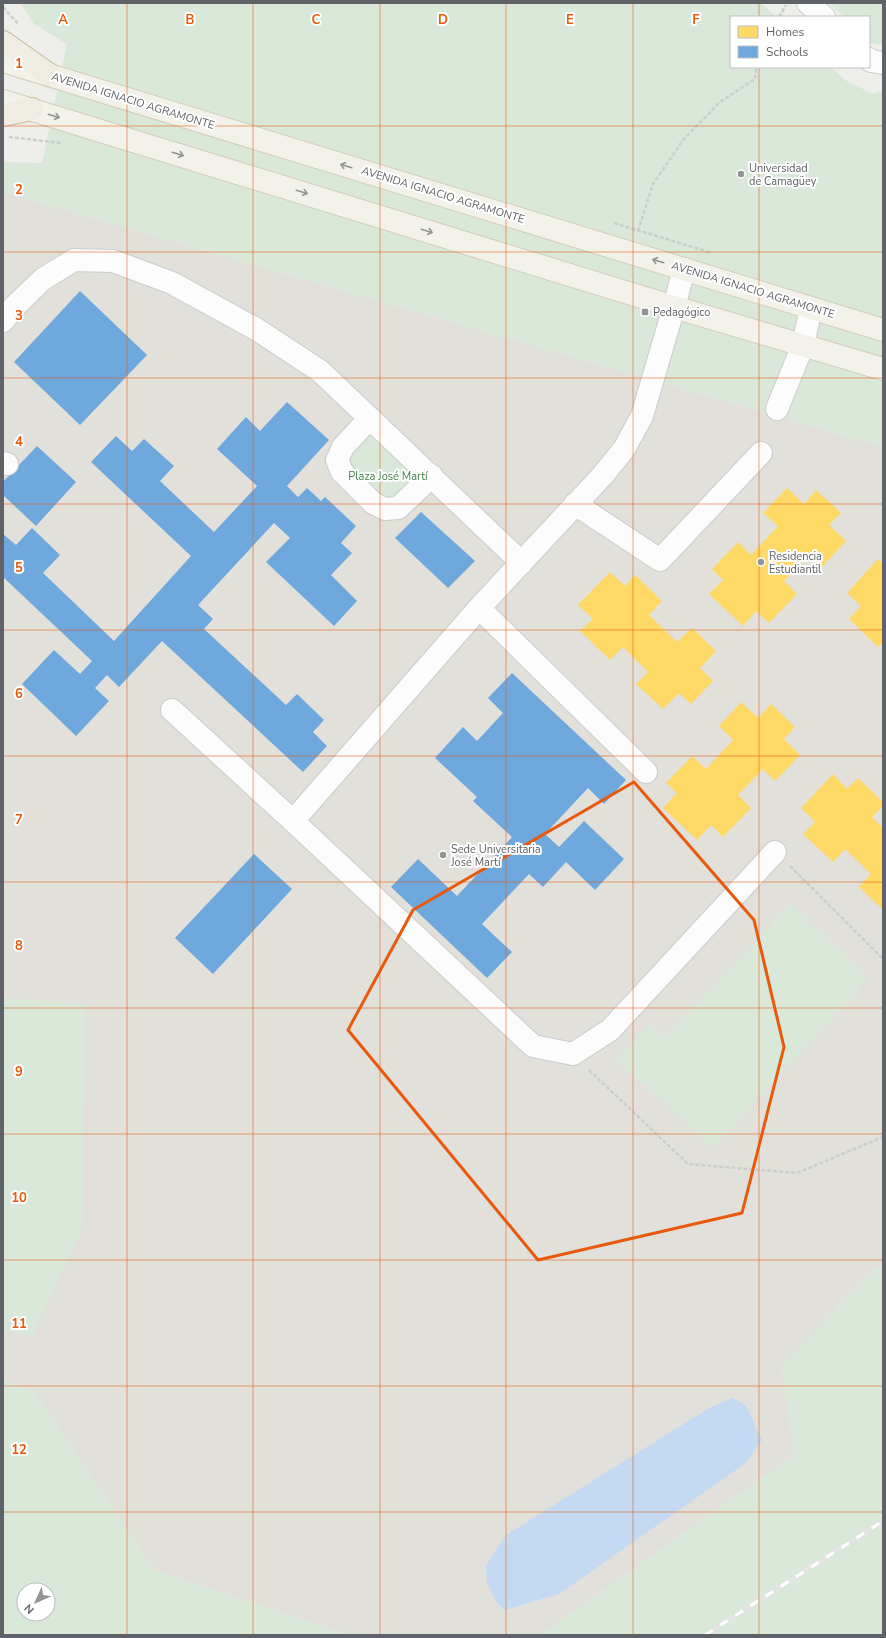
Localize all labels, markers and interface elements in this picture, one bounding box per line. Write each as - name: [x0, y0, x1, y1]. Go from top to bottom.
- text: A: [58, 11, 68, 29]
- text: B: [186, 11, 195, 29]
- text: C: [312, 11, 321, 29]
- text: D: [438, 11, 448, 29]
- text: E: [566, 11, 574, 29]
- text: F: [692, 11, 700, 29]
- legend: [730, 16, 870, 68]
- text: Homes: [766, 24, 804, 40]
- text: Schools: [766, 44, 809, 60]
- text: 1: [15, 55, 23, 73]
- street label: AVENIDA IGNACIO AGRAMONTE: [50, 69, 216, 133]
- one-way arrow: [47, 113, 60, 120]
- one-way arrow: [171, 151, 184, 158]
- place label: Universidad de Camagüey: [749, 161, 817, 189]
- one-way arrow: [340, 162, 353, 169]
- street label: AVENIDA IGNACIO AGRAMONTE: [360, 163, 526, 227]
- marker: Universidad de Camagüey: [736, 169, 746, 179]
- text: 2: [15, 181, 23, 199]
- one-way arrow: [296, 189, 309, 196]
- one-way arrow: [420, 228, 433, 235]
- one-way arrow: [652, 257, 665, 264]
- street label: AVENIDA IGNACIO AGRAMONTE: [670, 258, 836, 322]
- place label: Pedagógico: [653, 305, 710, 320]
- text: 3: [15, 307, 23, 325]
- marker: Pedagógico: [640, 307, 650, 317]
- text: 4: [15, 433, 23, 451]
- park label: Plaza José Martí: [348, 469, 429, 484]
- place label: Residencia Estudiantil: [769, 549, 822, 577]
- marker: Residencia Estudiantil: [756, 557, 766, 567]
- text: 5: [15, 559, 23, 577]
- text: 6: [15, 685, 23, 703]
- text: 7: [15, 811, 23, 829]
- place label: Sede Universitaria José Martí: [450, 842, 541, 870]
- marker: Sede Universitaria José Martí: [438, 850, 448, 860]
- text: 8: [15, 937, 23, 955]
- text: 9: [15, 1063, 23, 1081]
- text: 10: [11, 1189, 27, 1207]
- text: 11: [11, 1315, 27, 1333]
- text: 12: [11, 1441, 27, 1459]
- north arrow: [16, 1582, 56, 1622]
- text: N: [21, 1601, 37, 1617]

